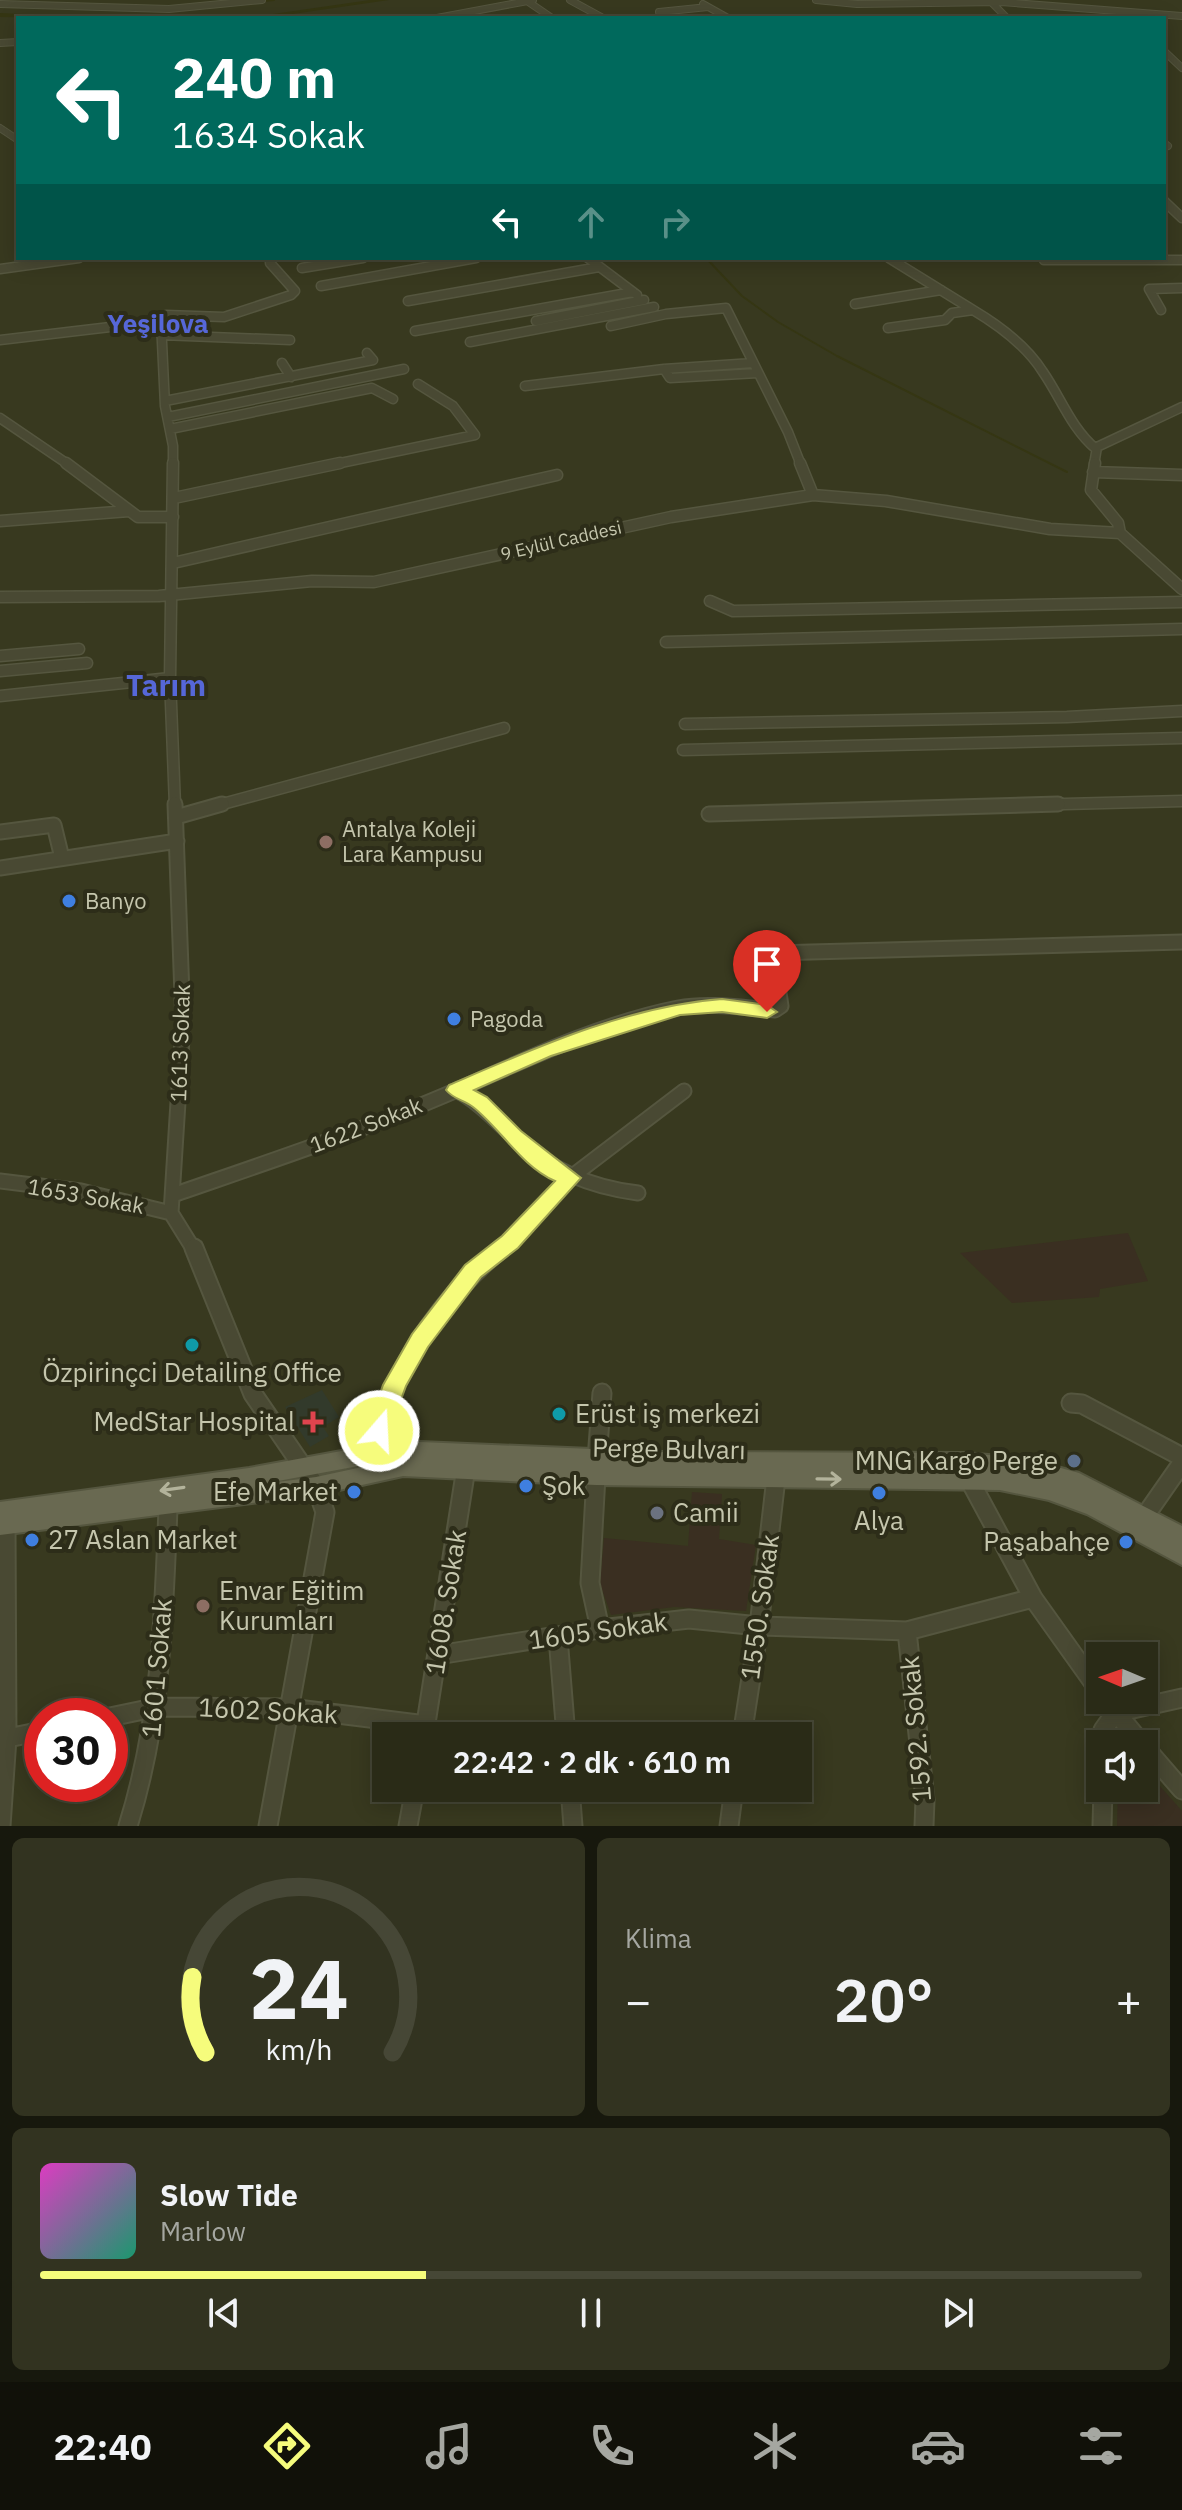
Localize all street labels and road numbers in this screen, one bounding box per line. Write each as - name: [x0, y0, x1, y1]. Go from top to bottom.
- street label: 9 Eylül Caddesi: [498, 515, 624, 566]
- street label: 1613 Sokak: [163, 983, 196, 1102]
- street label: 1622 Sokak: [306, 1090, 426, 1159]
- street label: 1653 Sokak: [26, 1171, 147, 1220]
- street label: Perge Bulvarı: [592, 1430, 746, 1466]
- street label: 1608. Sokak: [417, 1527, 473, 1677]
- street label: 1550. Sokak: [732, 1532, 786, 1682]
- street label: 1601 Sokak: [133, 1597, 179, 1739]
- street label: 1605 Sokak: [526, 1603, 670, 1657]
- street label: 1592. Sokak: [892, 1654, 938, 1804]
- street label: 1602 Sokak: [198, 1689, 339, 1731]

